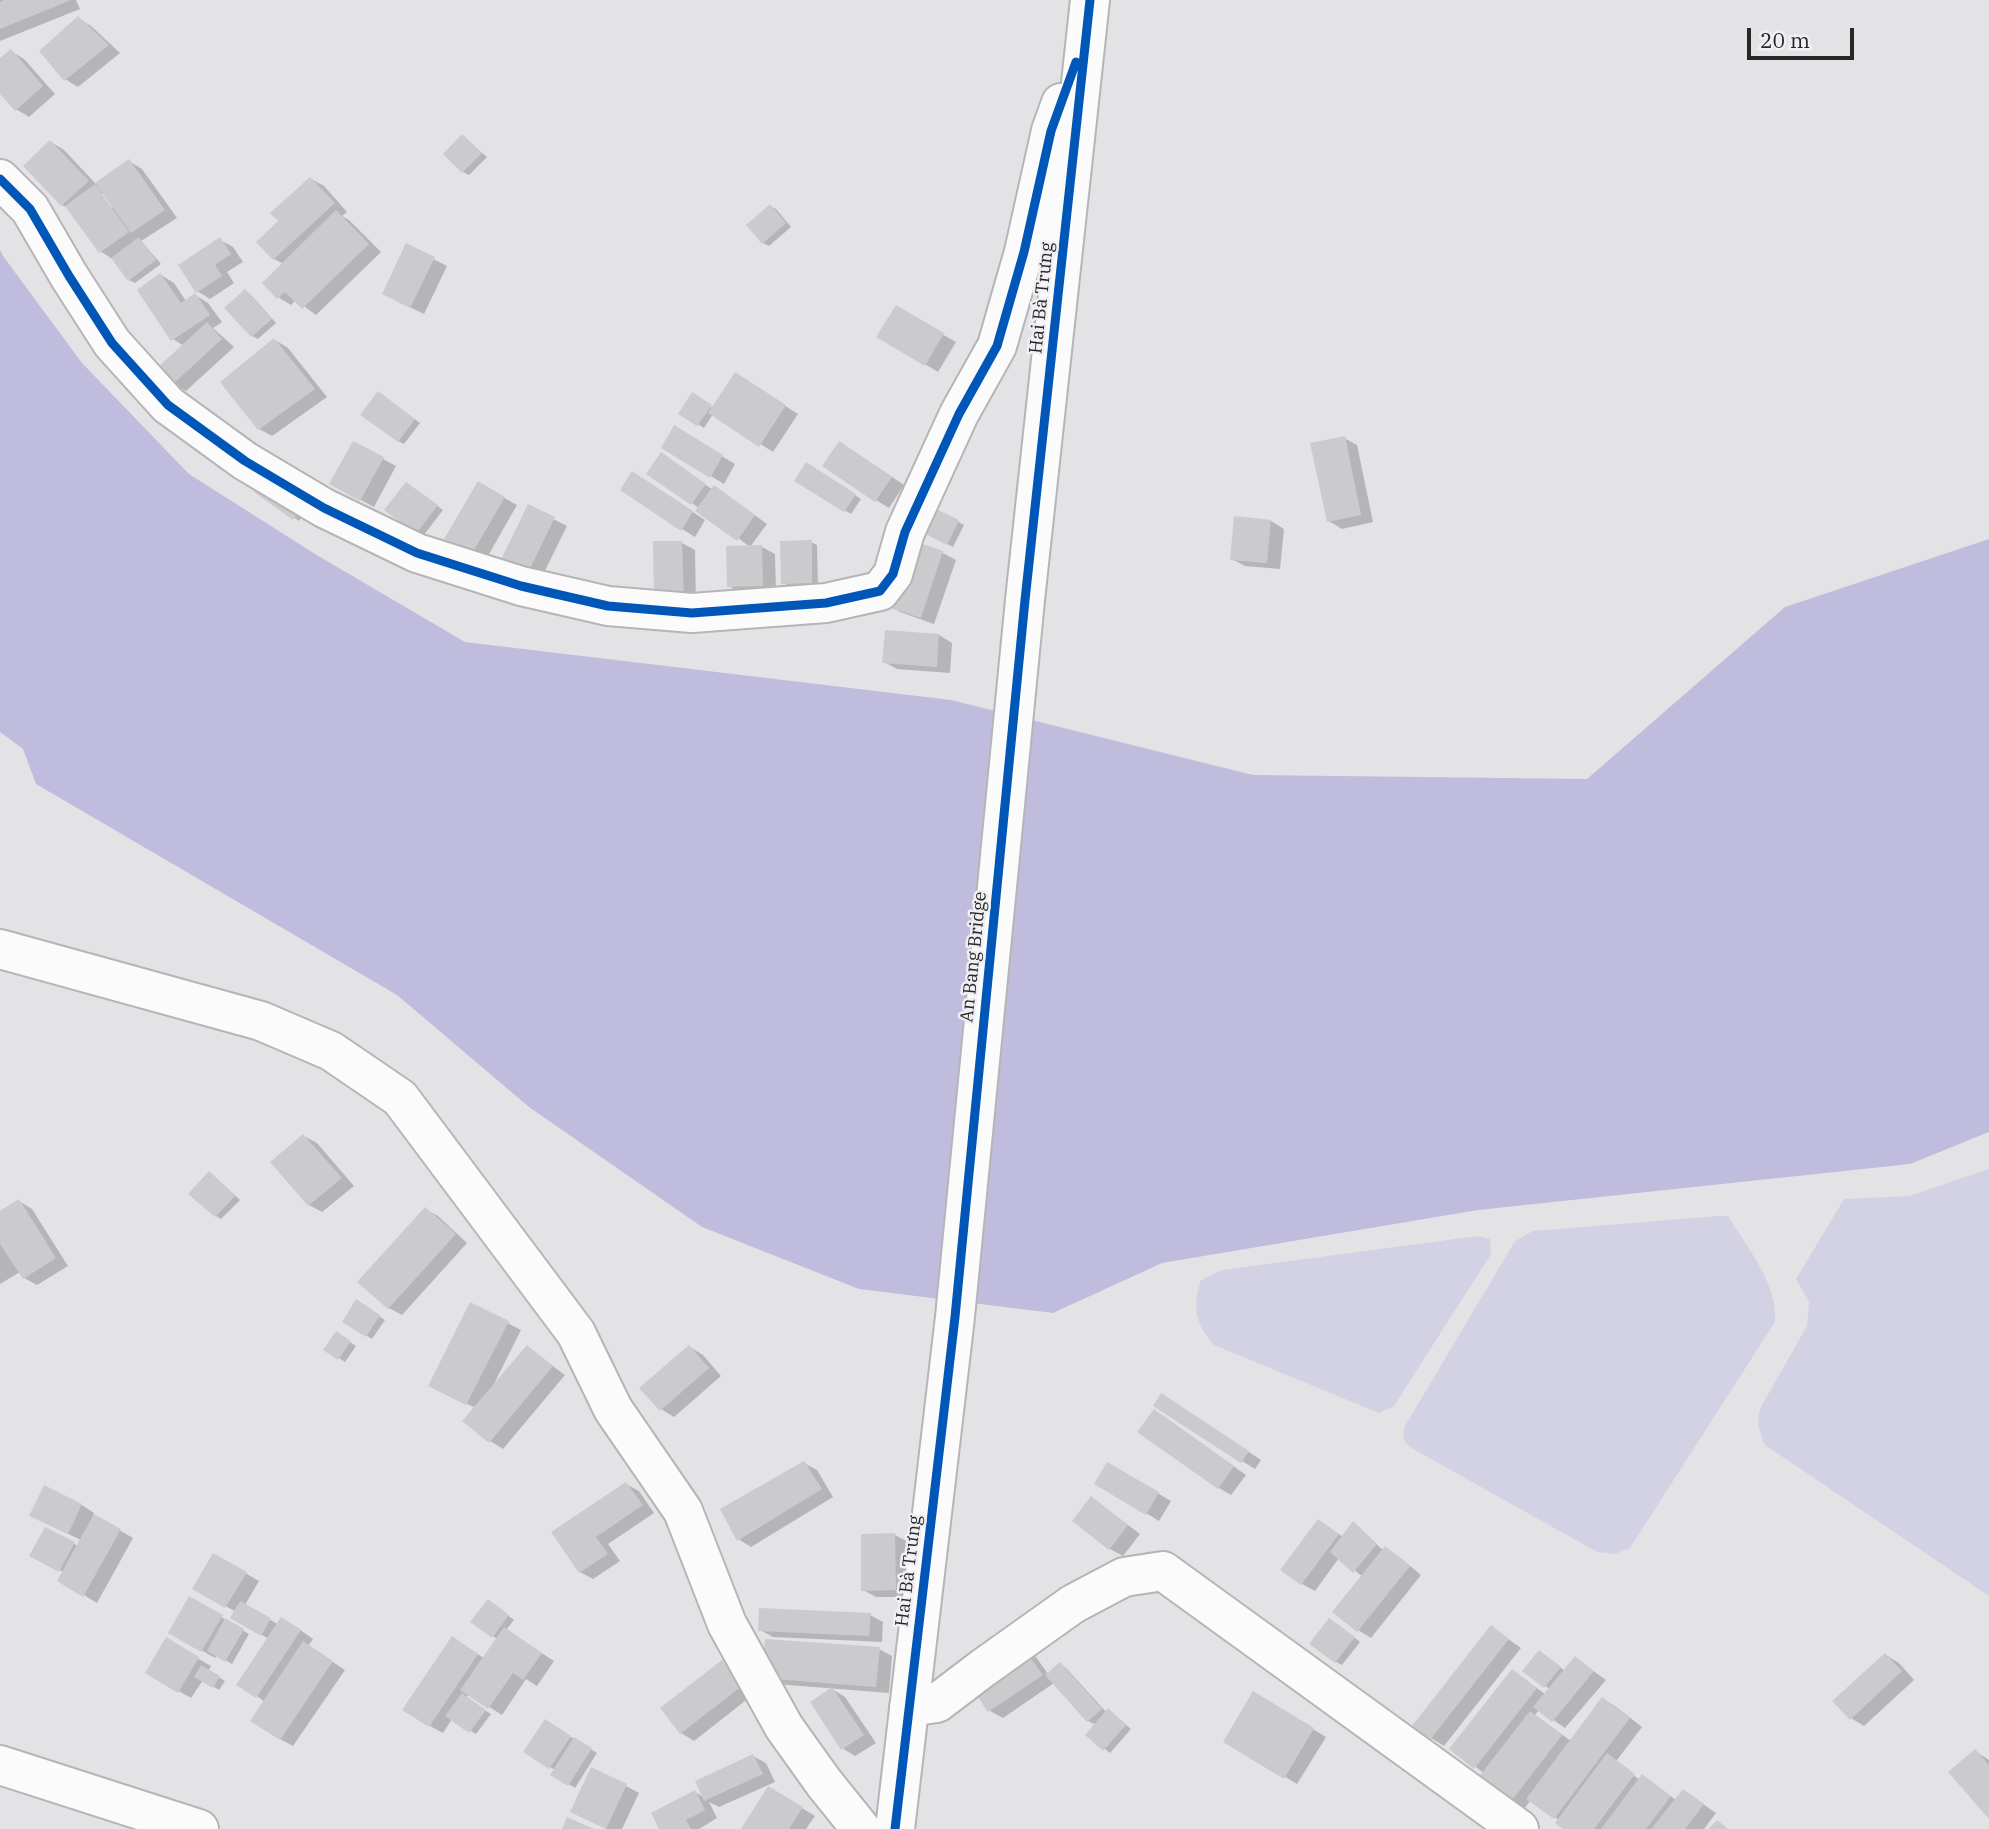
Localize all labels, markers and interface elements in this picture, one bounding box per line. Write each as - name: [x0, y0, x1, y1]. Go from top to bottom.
- scale bar: [1751, 14, 1858, 58]
- text: 20 m: [1760, 26, 1810, 54]
- street label: Hai Bà Trưng: [1025, 241, 1059, 355]
- street label: An Bang Bridge: [956, 891, 992, 1023]
- street label: Hai Bà Trưng: [891, 1514, 927, 1628]

